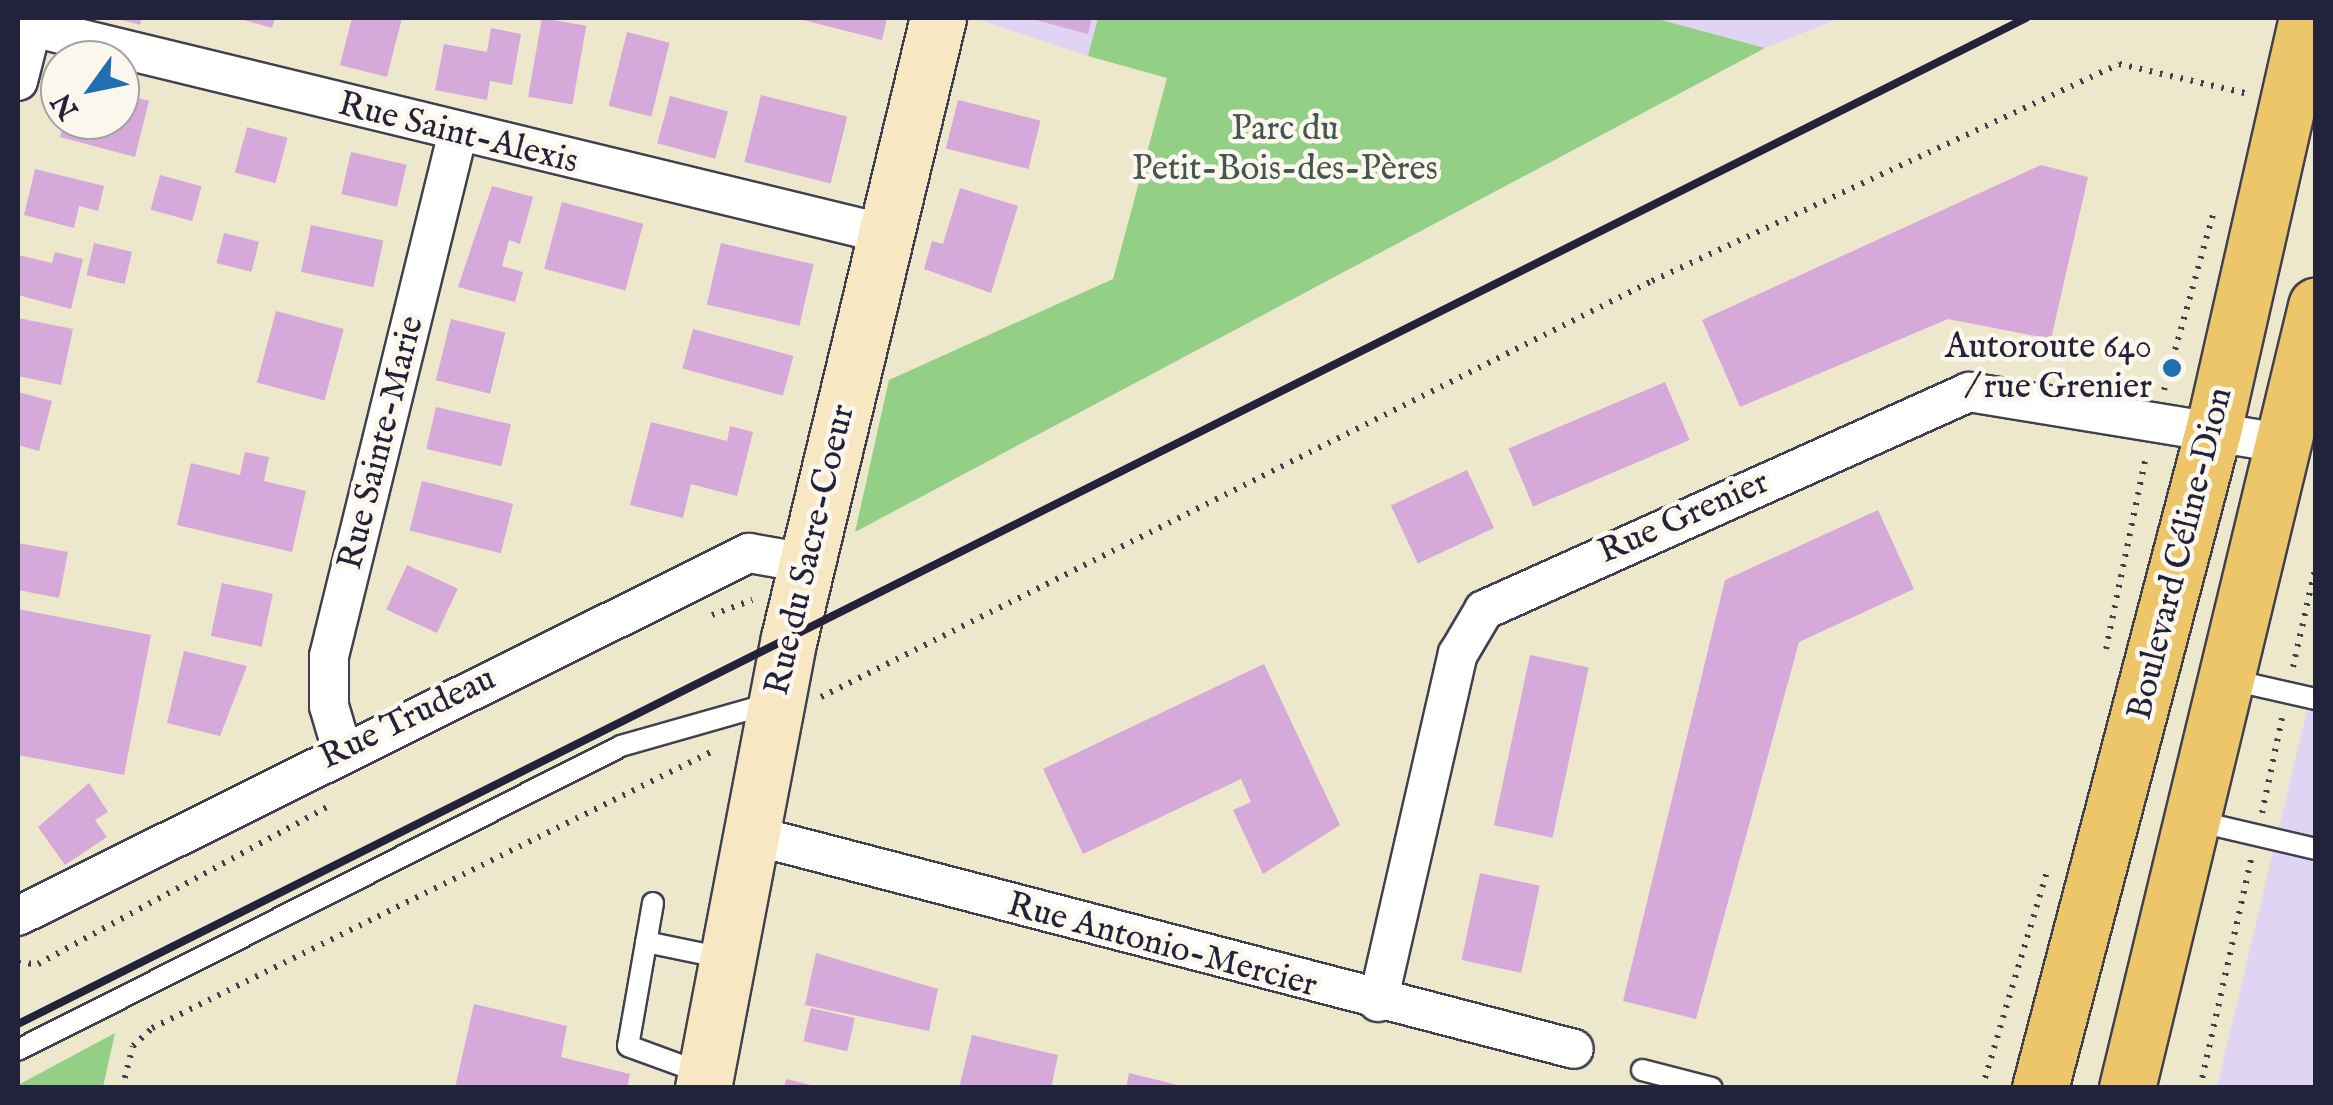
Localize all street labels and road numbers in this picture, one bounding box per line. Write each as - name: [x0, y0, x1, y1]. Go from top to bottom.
- street label: Rue Saint-Alexis: [334, 84, 582, 184]
- street label: Rue Sainte-Marie: [330, 312, 434, 574]
- street label: Boulevard Céline-Dion: [2119, 384, 2243, 724]
- street label: Rue du Sacre-Coeur: [757, 401, 865, 699]
- street label: Rue Grenier: [1592, 462, 1776, 574]
- street label: Rue Trudeau: [313, 658, 503, 780]
- street label: Rue Antonio-Mercier: [1003, 884, 1321, 1008]

